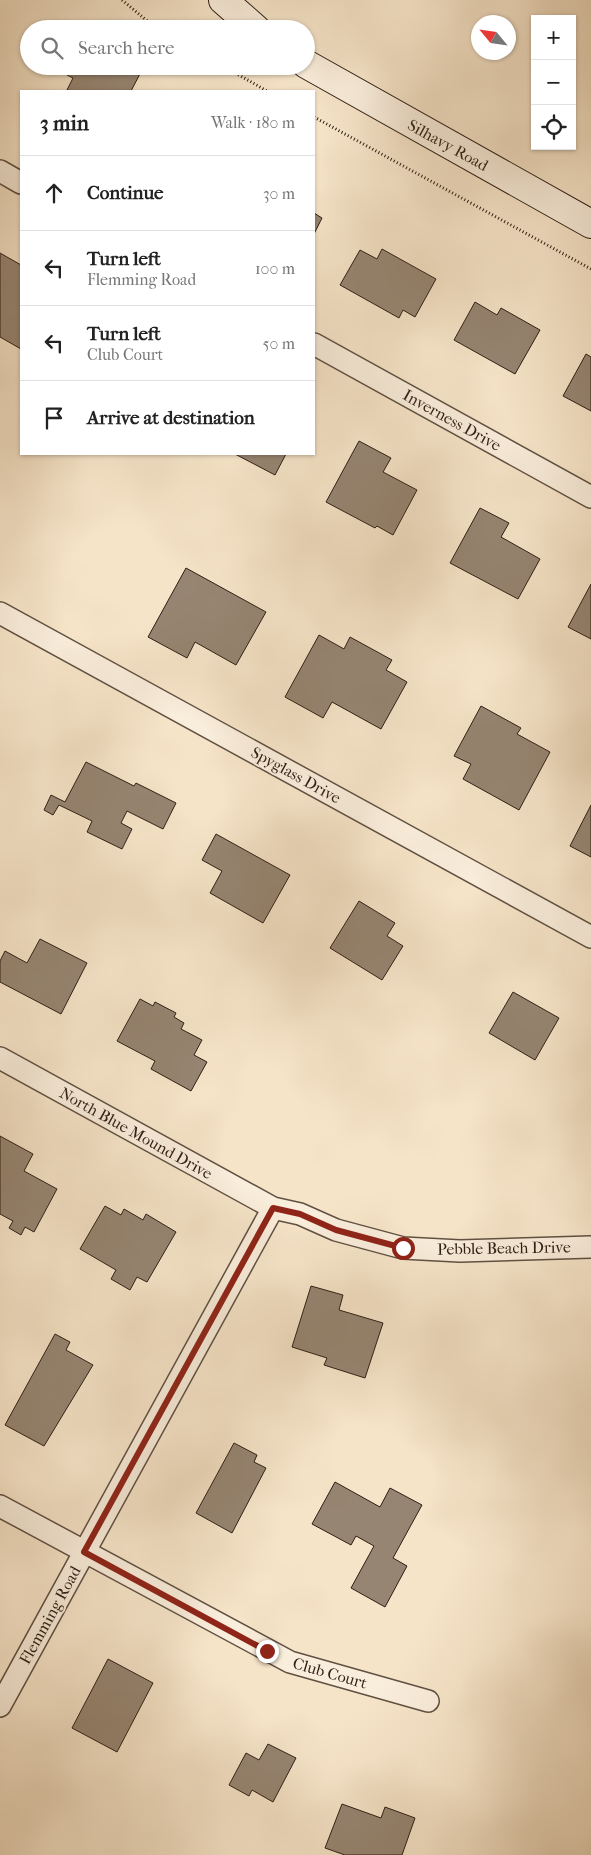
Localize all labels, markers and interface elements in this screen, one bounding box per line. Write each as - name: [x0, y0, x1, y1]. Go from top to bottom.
- north arrow: [471, 15, 516, 60]
- map controls: [531, 15, 576, 150]
- button: +: [531, 15, 576, 60]
- search box: [20, 20, 315, 75]
- icon: search: [38, 34, 66, 62]
- text: Search here: [78, 37, 174, 59]
- button: −: [531, 60, 576, 105]
- button: locate: [531, 105, 576, 150]
- text: 3 min: [40, 111, 89, 135]
- text: Walk · 180 m: [211, 113, 295, 132]
- street label: Silhavy Road: [404, 115, 492, 175]
- icon: ahead: [40, 179, 68, 207]
- text: Continue: [87, 182, 163, 204]
- text: 30 m: [263, 184, 295, 203]
- text: Turn left: [87, 248, 161, 270]
- icon: left: [40, 254, 68, 282]
- text: 100 m: [255, 259, 295, 278]
- text: Flemming Road: [87, 270, 196, 289]
- text: Turn left: [87, 323, 161, 345]
- icon: left: [40, 329, 68, 357]
- text: 50 m: [263, 334, 295, 353]
- text: Club Court: [87, 345, 163, 364]
- street label: Inverness Drive: [400, 385, 504, 455]
- icon: arrive: [40, 404, 68, 432]
- text: Arrive at destination: [87, 407, 255, 429]
- street label: Spyglass Drive: [248, 743, 344, 807]
- street label: North Blue Mound Drive: [56, 1083, 216, 1183]
- route start: [392, 1237, 415, 1260]
- street label: Pebble Beach Drive: [437, 1237, 571, 1259]
- street label: Flemming Road: [15, 1562, 85, 1667]
- route end: [256, 1640, 279, 1663]
- street label: Club Court: [291, 1653, 370, 1693]

